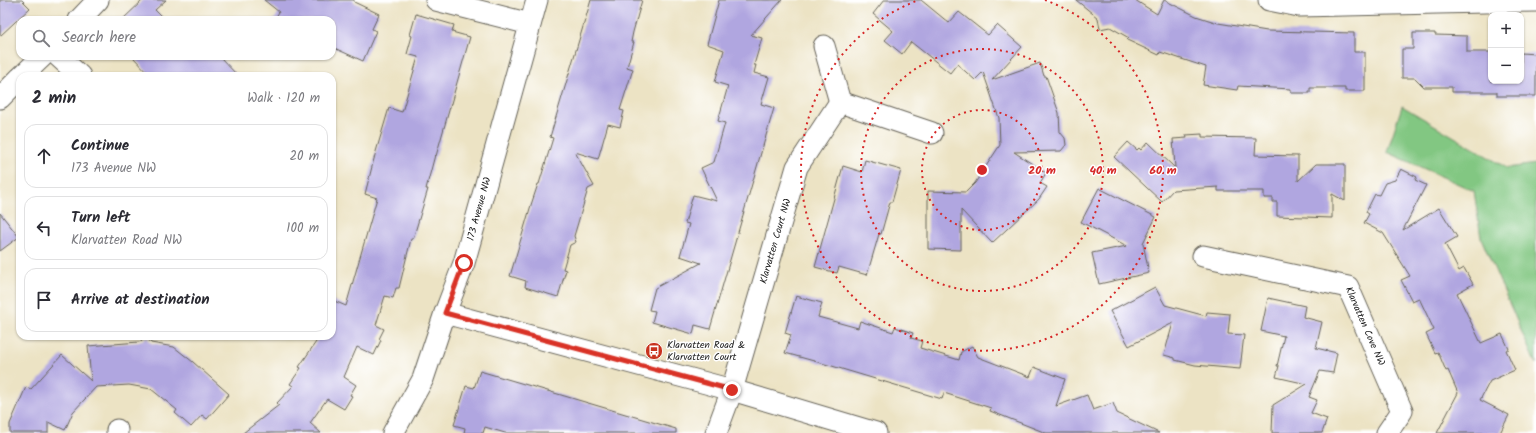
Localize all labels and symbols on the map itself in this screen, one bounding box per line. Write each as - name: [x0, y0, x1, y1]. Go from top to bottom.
- text: 20 m: [1028, 161, 1056, 180]
- text: 40 m: [1089, 161, 1117, 180]
- text: 60 m: [1149, 161, 1177, 180]
- centre of rings: [975, 163, 989, 177]
- street label: 173 Avenue NW: [463, 175, 496, 243]
- street label: Klarvatten Court NW: [755, 196, 795, 286]
- route start: [455, 254, 473, 272]
- street label: Klarvatten Cove NW: [1341, 284, 1389, 368]
- place label: Klarvatten Road & Klarvatten Court: [667, 337, 745, 365]
- bus stop icon: Klarvatten Road & Klarvatten Court: [644, 341, 664, 361]
- route end: [723, 381, 741, 399]

